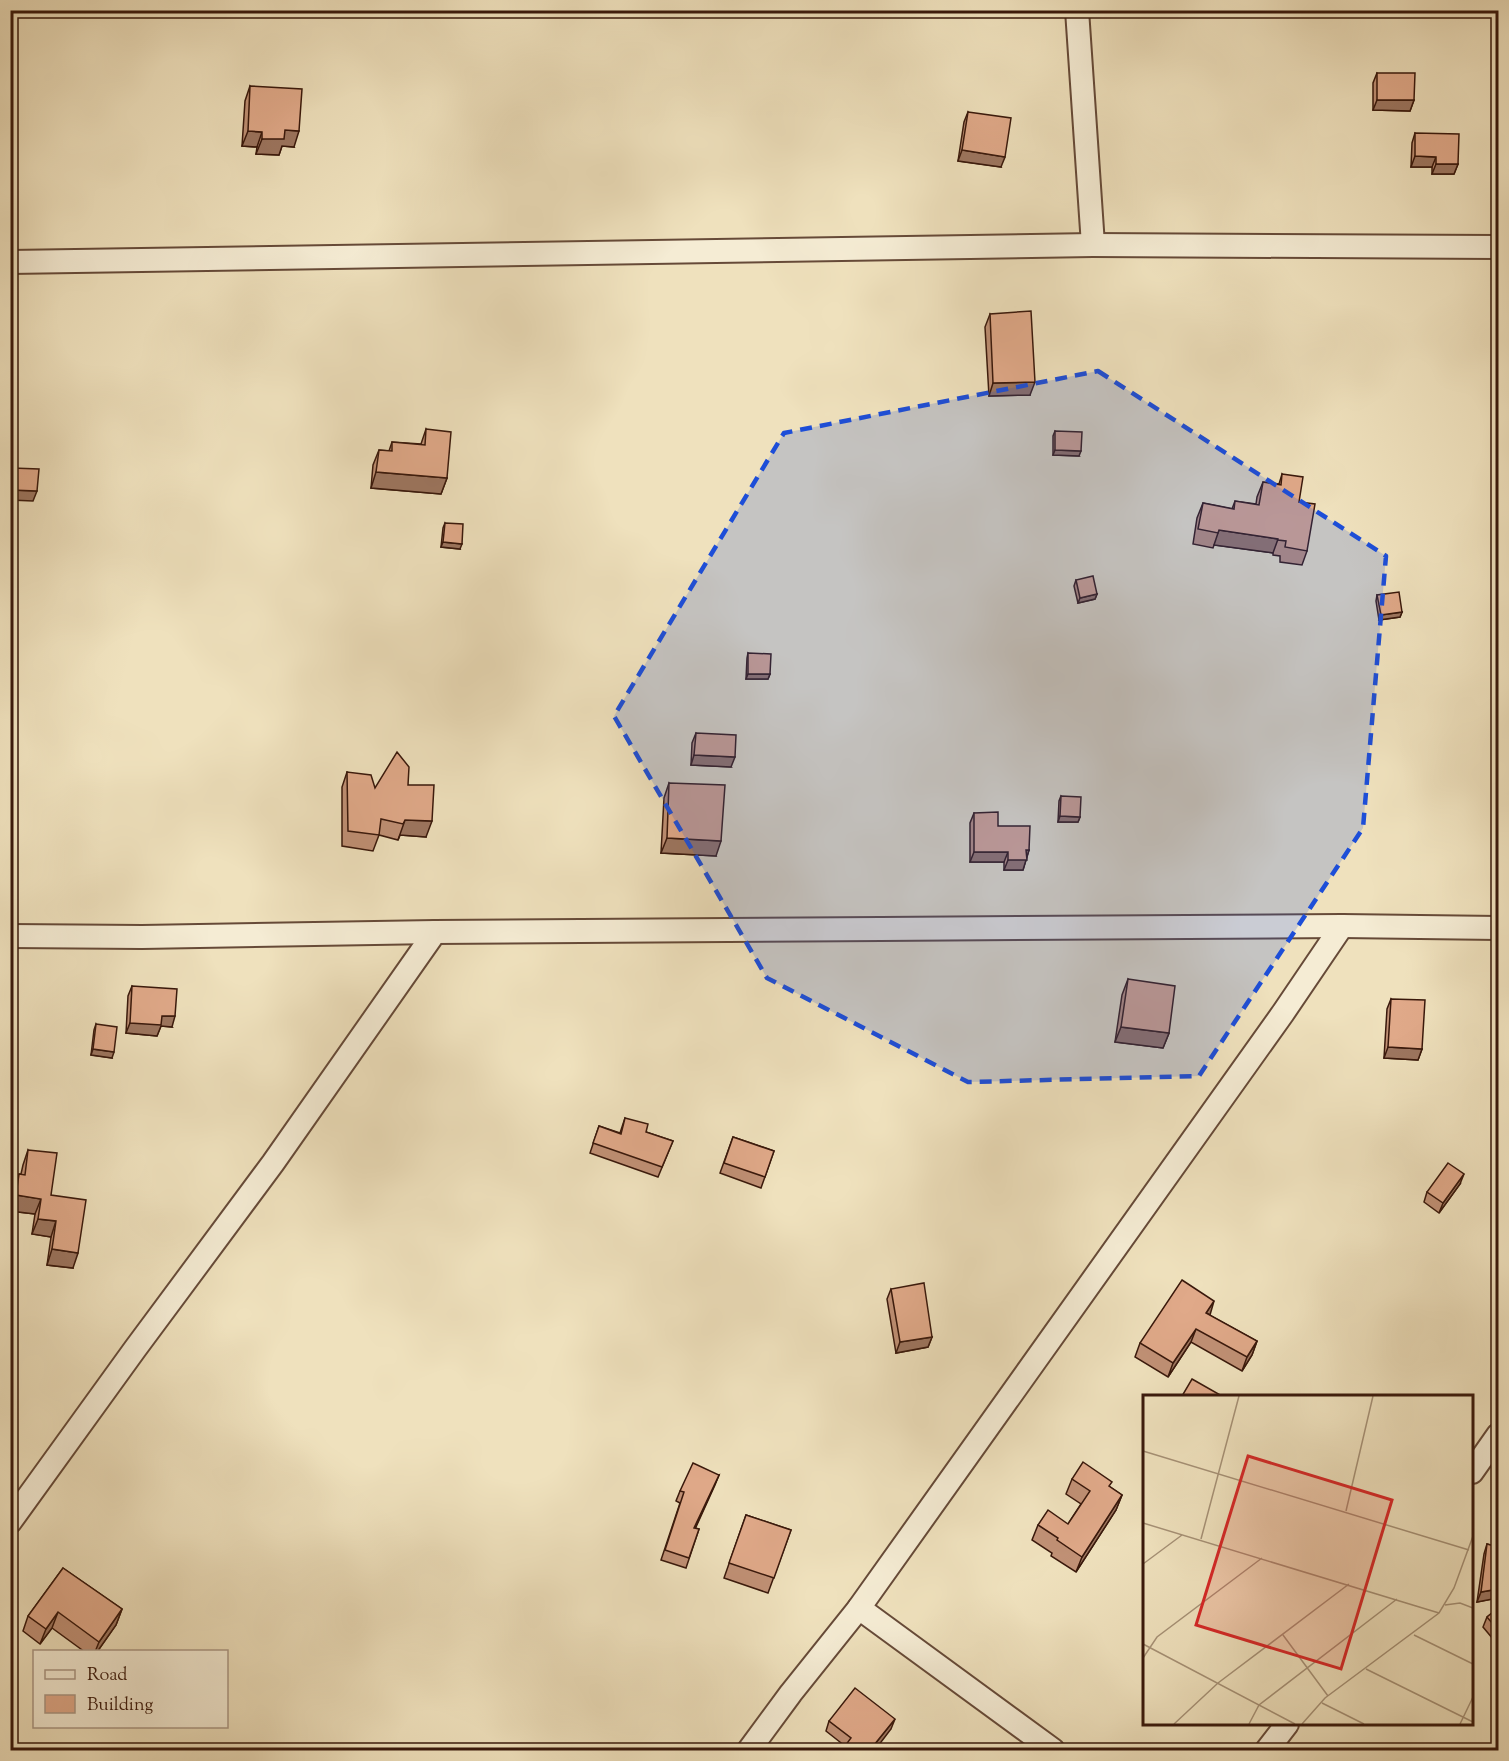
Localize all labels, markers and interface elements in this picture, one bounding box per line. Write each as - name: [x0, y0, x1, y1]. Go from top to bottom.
- inset map: [1143, 1395, 1473, 1725]
- legend: [33, 1650, 228, 1728]
- text: Road: [87, 1663, 127, 1689]
- text: Building: [87, 1693, 153, 1719]

